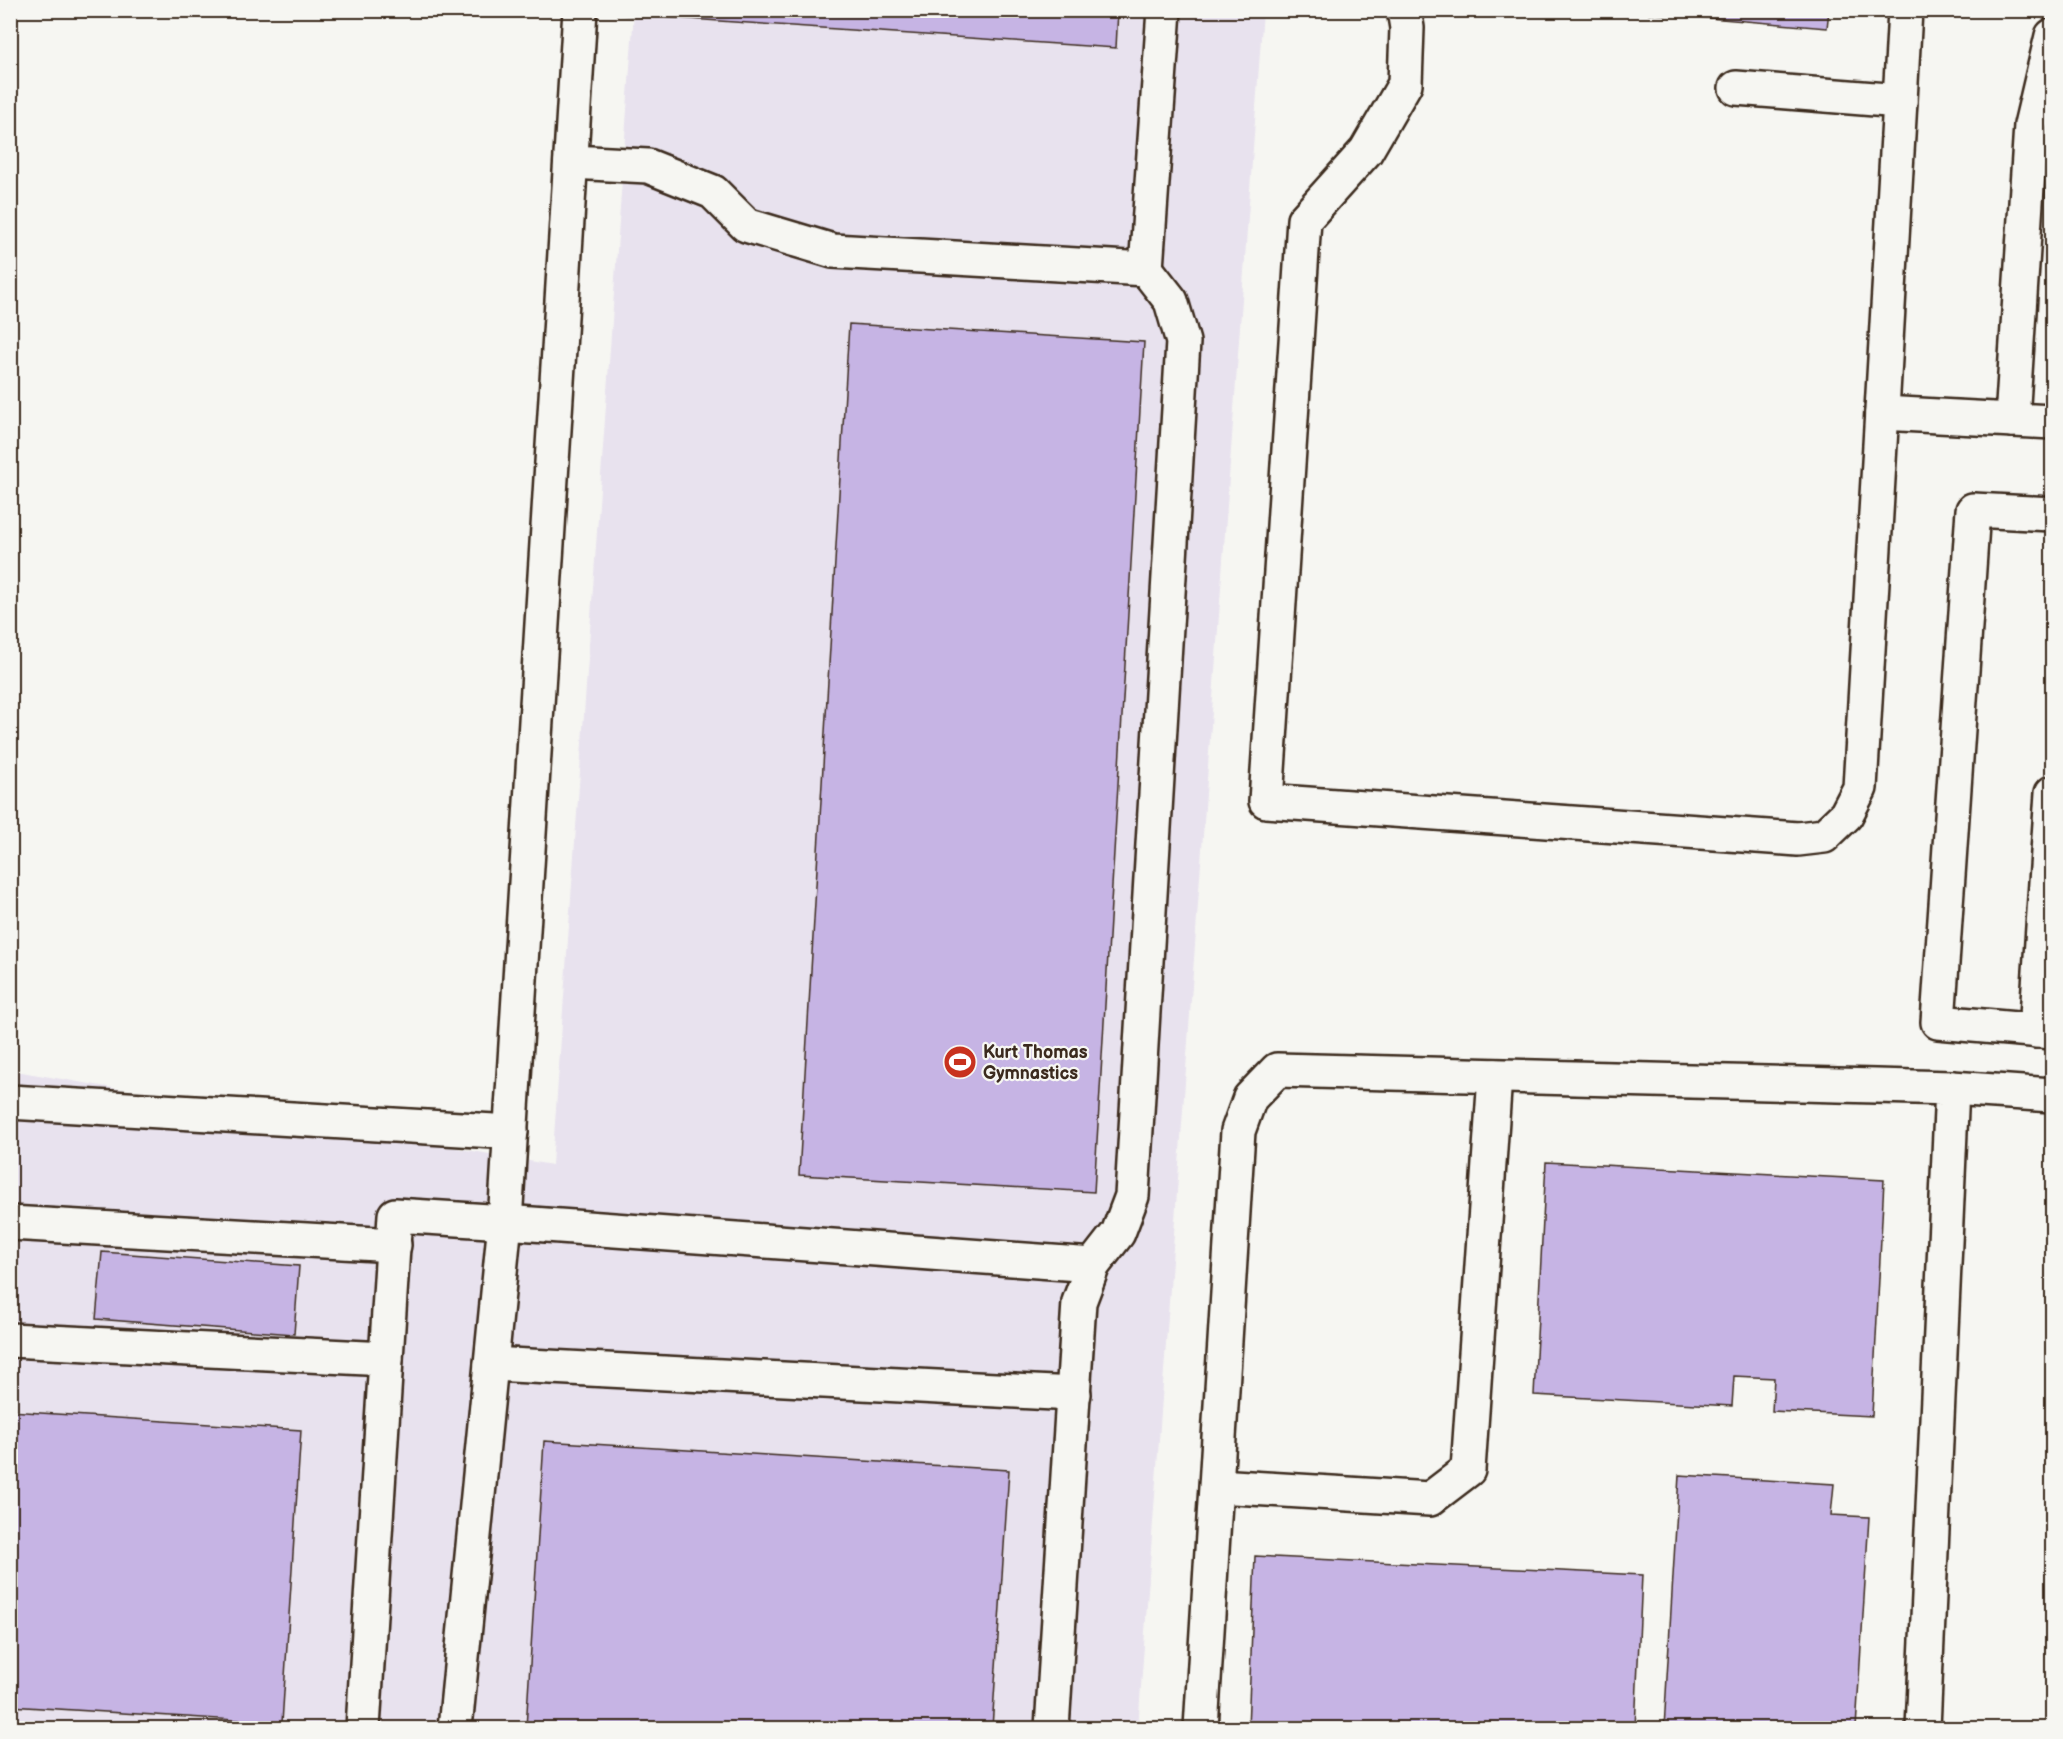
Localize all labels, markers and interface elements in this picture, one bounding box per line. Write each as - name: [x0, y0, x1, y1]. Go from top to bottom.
- place label: Kurt Thomas Gymnastics: [983, 1042, 1088, 1084]
- sports icon: Kurt Thomas Gymnastics: [942, 1044, 978, 1080]

